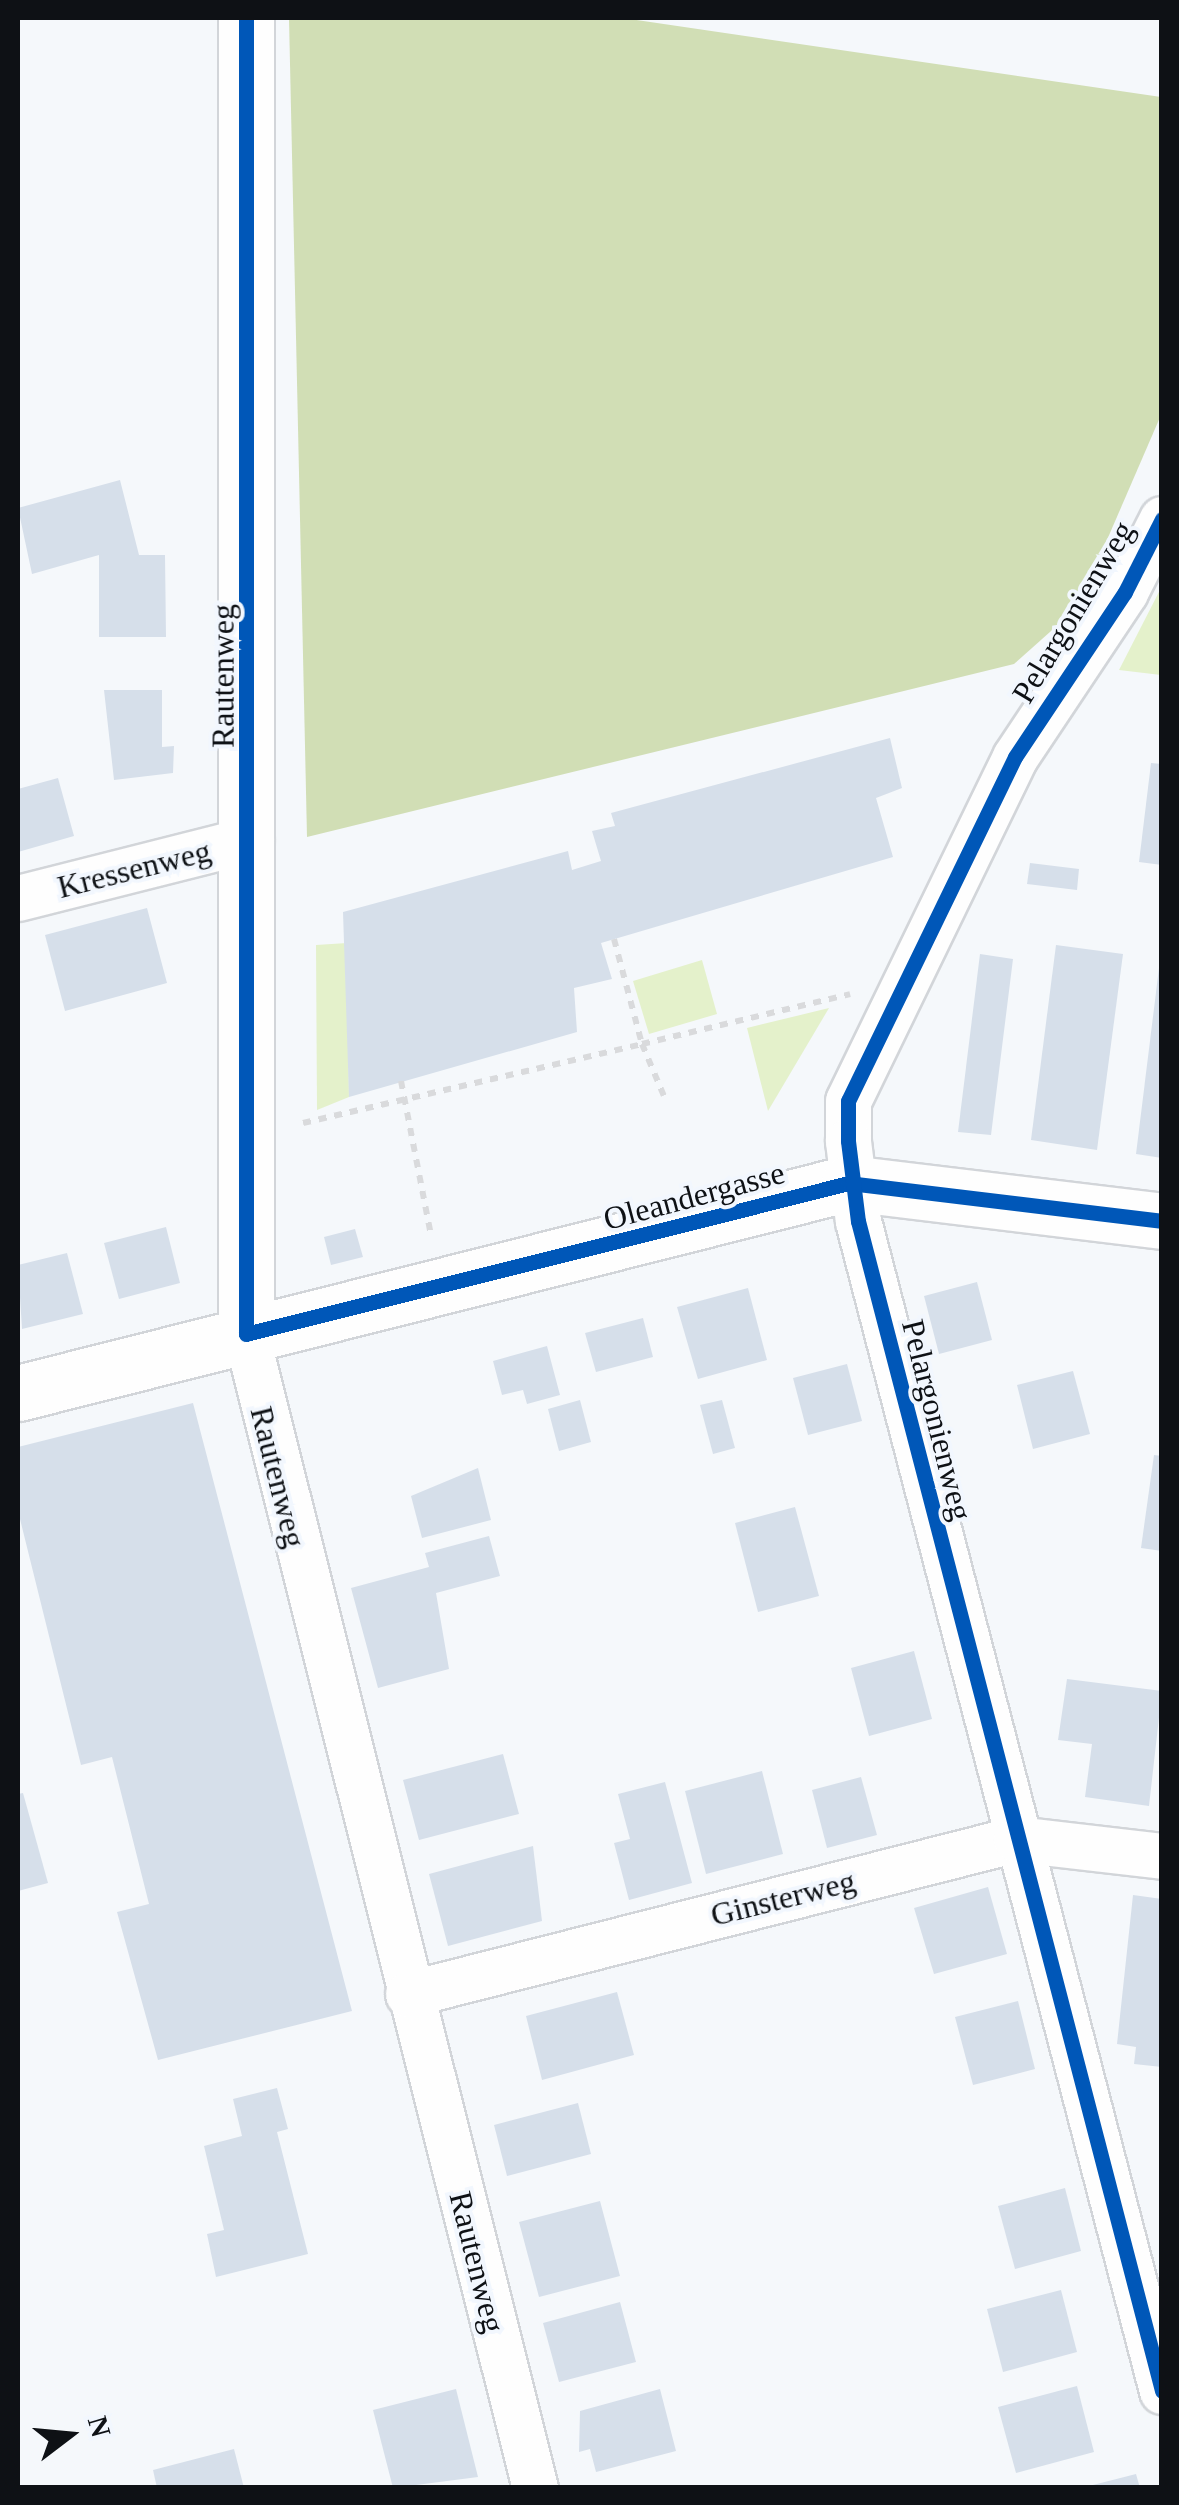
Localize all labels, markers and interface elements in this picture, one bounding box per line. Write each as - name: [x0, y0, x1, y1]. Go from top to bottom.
- street label: Pelargonienweg: [1004, 514, 1142, 710]
- street label: Rautenweg: [204, 604, 242, 748]
- street label: Kressenweg: [53, 831, 215, 907]
- street label: Oleandergasse: [599, 1153, 789, 1239]
- street label: Pelargonienweg: [894, 1316, 980, 1524]
- street label: Rautenweg: [242, 1403, 314, 1551]
- street label: Ginsterweg: [707, 1862, 859, 1934]
- street label: Rautenweg: [441, 2188, 513, 2336]
- north arrow: [20, 2385, 120, 2485]
- text: N: [82, 2413, 117, 2441]

